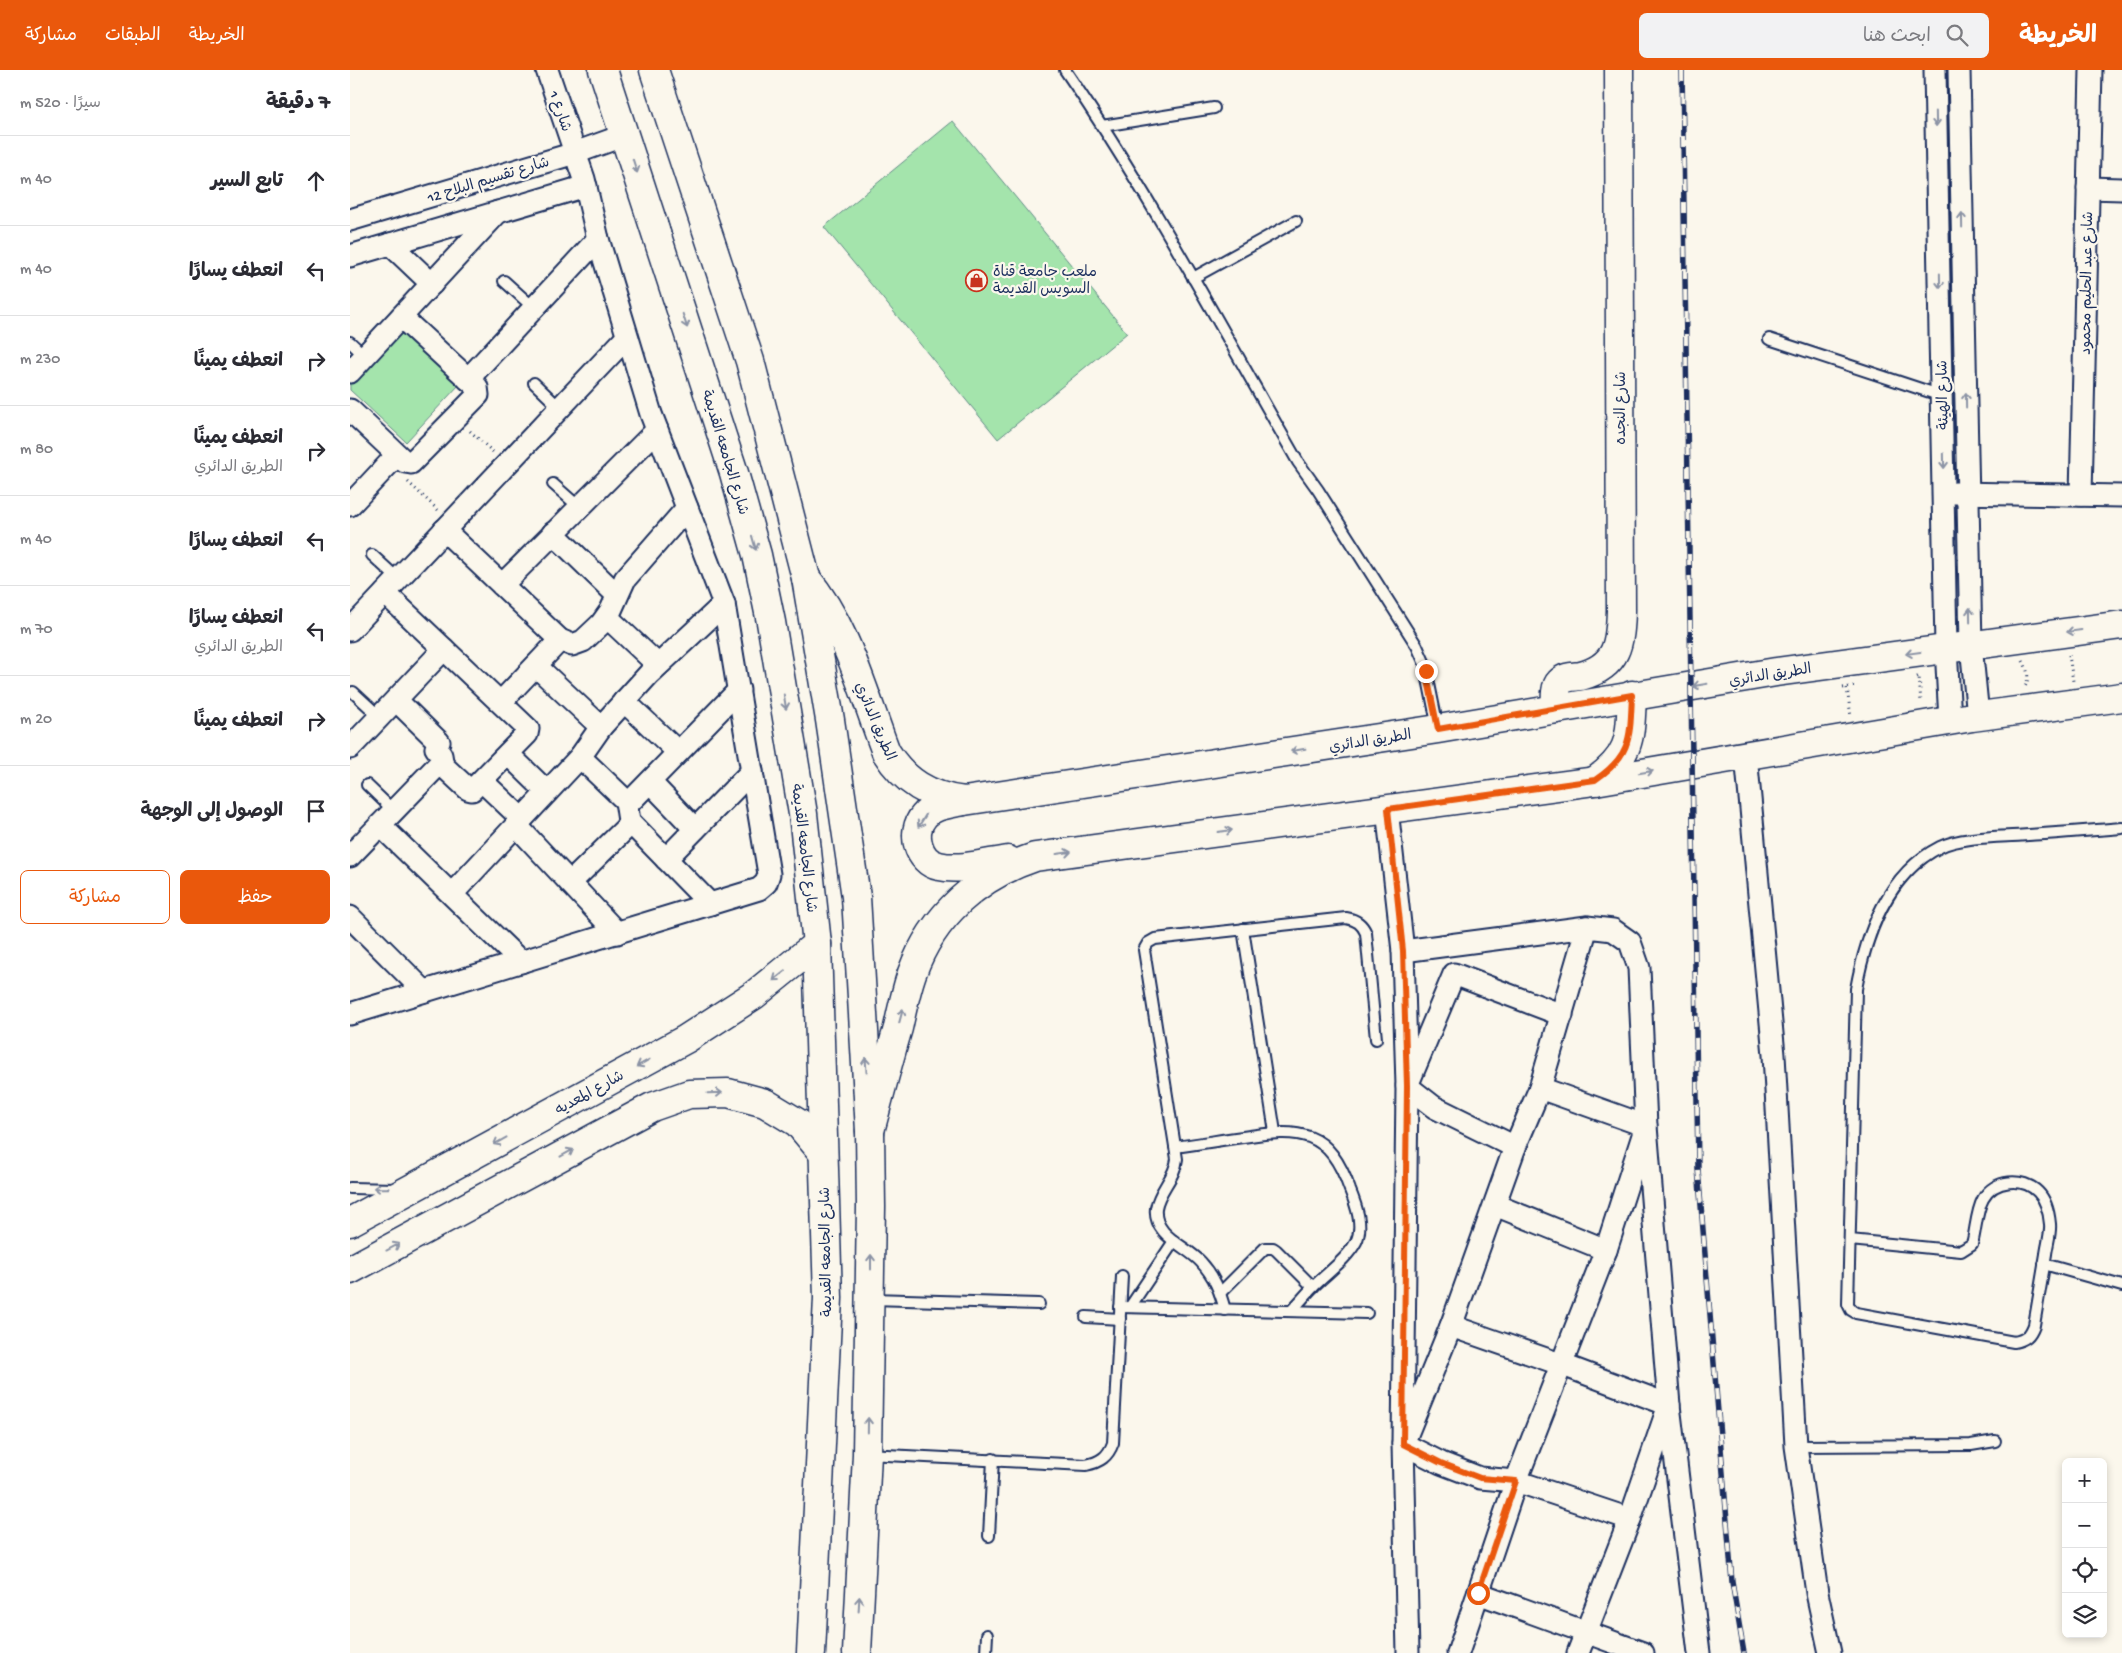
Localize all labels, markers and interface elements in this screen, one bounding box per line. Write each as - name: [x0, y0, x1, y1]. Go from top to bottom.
- search box: [1639, 13, 1989, 58]
- icon: search: [1943, 21, 1971, 49]
- text: الخريطة: [2019, 23, 2097, 52]
- text: مشاركة: [25, 26, 77, 47]
- text: الطبقات: [105, 26, 161, 47]
- text: الخريطة: [189, 26, 245, 47]
- text: ابحث هنا: [1863, 26, 1931, 49]
- street label: شارع 1: [543, 88, 574, 134]
- text: 7 دقيقة: [266, 92, 330, 117]
- text: سيرًا · 520 m: [20, 95, 101, 114]
- one-way arrow: [1931, 110, 1941, 126]
- street label: شارع تقسيم البلاح 12: [424, 154, 552, 209]
- one-way arrow: [631, 158, 640, 174]
- icon: ahead: [302, 167, 330, 195]
- text: 40 m: [20, 171, 52, 190]
- text: تابع السير: [211, 171, 283, 194]
- street label: شارع عبد الحليم محمود: [2078, 211, 2099, 355]
- one-way arrow: [1957, 212, 1967, 228]
- icon: left: [302, 257, 330, 285]
- text: 40 m: [20, 261, 52, 280]
- text: انعطف يسارًا: [189, 261, 283, 284]
- place label: ملعب جامعة قناة السويس القديمة: [993, 264, 1097, 299]
- shop icon: ملعب جامعة قناة السويس القديمة: [965, 268, 989, 292]
- one-way arrow: [1935, 272, 1945, 289]
- one-way arrow: [680, 313, 690, 329]
- icon: right: [302, 347, 330, 375]
- text: 230 m: [20, 351, 60, 370]
- text: انعطف يمينًا: [194, 351, 283, 374]
- street label: شارع الهيئة: [1934, 360, 1954, 430]
- street label: شارع النجده: [1613, 371, 1631, 445]
- street label: شارع الجامعه القديمة: [697, 388, 752, 517]
- one-way arrow: [1961, 392, 1970, 408]
- text: انعطف يمينًا: [194, 428, 283, 451]
- icon: right: [302, 437, 330, 465]
- text: 80 m: [20, 441, 53, 460]
- one-way arrow: [1939, 452, 1949, 469]
- text: الطريق الدائري: [194, 459, 283, 478]
- icon: left: [302, 527, 330, 555]
- text: 40 m: [20, 531, 52, 550]
- text: انعطف يسارًا: [189, 531, 283, 554]
- one-way arrow: [749, 535, 759, 551]
- one-way arrow: [1965, 607, 1975, 624]
- text: انعطف يسارًا: [189, 608, 283, 631]
- icon: left: [302, 617, 330, 645]
- text: 70 m: [20, 621, 53, 640]
- one-way arrow: [2066, 626, 2082, 636]
- text: الطريق الدائري: [194, 639, 283, 658]
- one-way arrow: [1905, 648, 1921, 658]
- route end: [1415, 660, 1438, 683]
- street label: الطريق الدائري: [1728, 661, 1813, 691]
- street label: الطريق الدائري: [850, 680, 899, 764]
- one-way arrow: [1692, 680, 1708, 690]
- one-way arrow: [780, 694, 790, 710]
- icon: right: [302, 707, 330, 735]
- text: 20 m: [20, 711, 52, 730]
- text: انعطف يمينًا: [194, 711, 283, 734]
- street label: الطريق الدائري: [1328, 727, 1413, 757]
- one-way arrow: [1290, 746, 1306, 756]
- one-way arrow: [1638, 767, 1654, 777]
- street label: شارع الجامعه القديمة: [786, 783, 820, 914]
- icon: arrive: [302, 797, 330, 825]
- text: الوصول إلى الوجهة: [140, 801, 283, 824]
- one-way arrow: [917, 814, 928, 828]
- one-way arrow: [1217, 826, 1233, 836]
- one-way arrow: [1056, 847, 1072, 857]
- button: مشاركة: [20, 870, 170, 924]
- button: حفظ: [180, 870, 330, 924]
- one-way arrow: [773, 970, 786, 981]
- one-way arrow: [896, 1009, 906, 1025]
- one-way arrow: [862, 1057, 871, 1073]
- one-way arrow: [636, 1058, 650, 1068]
- street label: شارع المعديه: [552, 1067, 628, 1120]
- one-way arrow: [707, 1088, 723, 1098]
- one-way arrow: [493, 1137, 508, 1146]
- one-way arrow: [559, 1148, 574, 1157]
- one-way arrow: [373, 1183, 390, 1193]
- street label: شارع الجامعه القديمة: [817, 1187, 837, 1317]
- one-way arrow: [385, 1242, 400, 1251]
- one-way arrow: [866, 1254, 876, 1270]
- one-way arrow: [863, 1417, 872, 1433]
- map controls: [2062, 1458, 2107, 1638]
- button: +: [2062, 1458, 2107, 1503]
- button: −: [2062, 1503, 2107, 1548]
- button: locate: [2062, 1548, 2107, 1593]
- route start: [1467, 1582, 1490, 1605]
- button: layers: [2062, 1593, 2107, 1638]
- one-way arrow: [855, 1597, 864, 1613]

